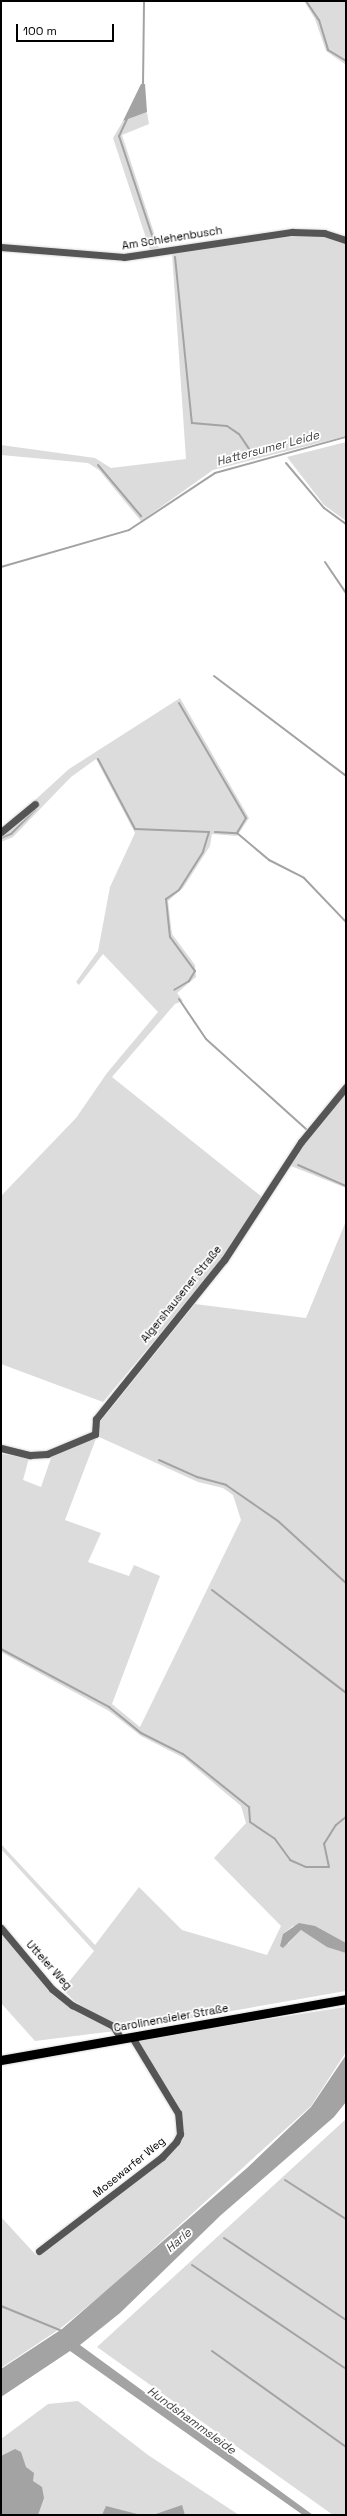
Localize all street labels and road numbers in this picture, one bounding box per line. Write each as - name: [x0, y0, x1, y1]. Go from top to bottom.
- street label: Am Schlehenbusch: [121, 224, 223, 252]
- street label: Algershausener Straße: [138, 1243, 224, 1345]
- street label: Utteler Weg: [23, 1938, 75, 1992]
- street label: Carolinensieler Straße: [113, 2001, 229, 2035]
- street label: Mosewarfer Weg: [90, 2134, 168, 2200]

